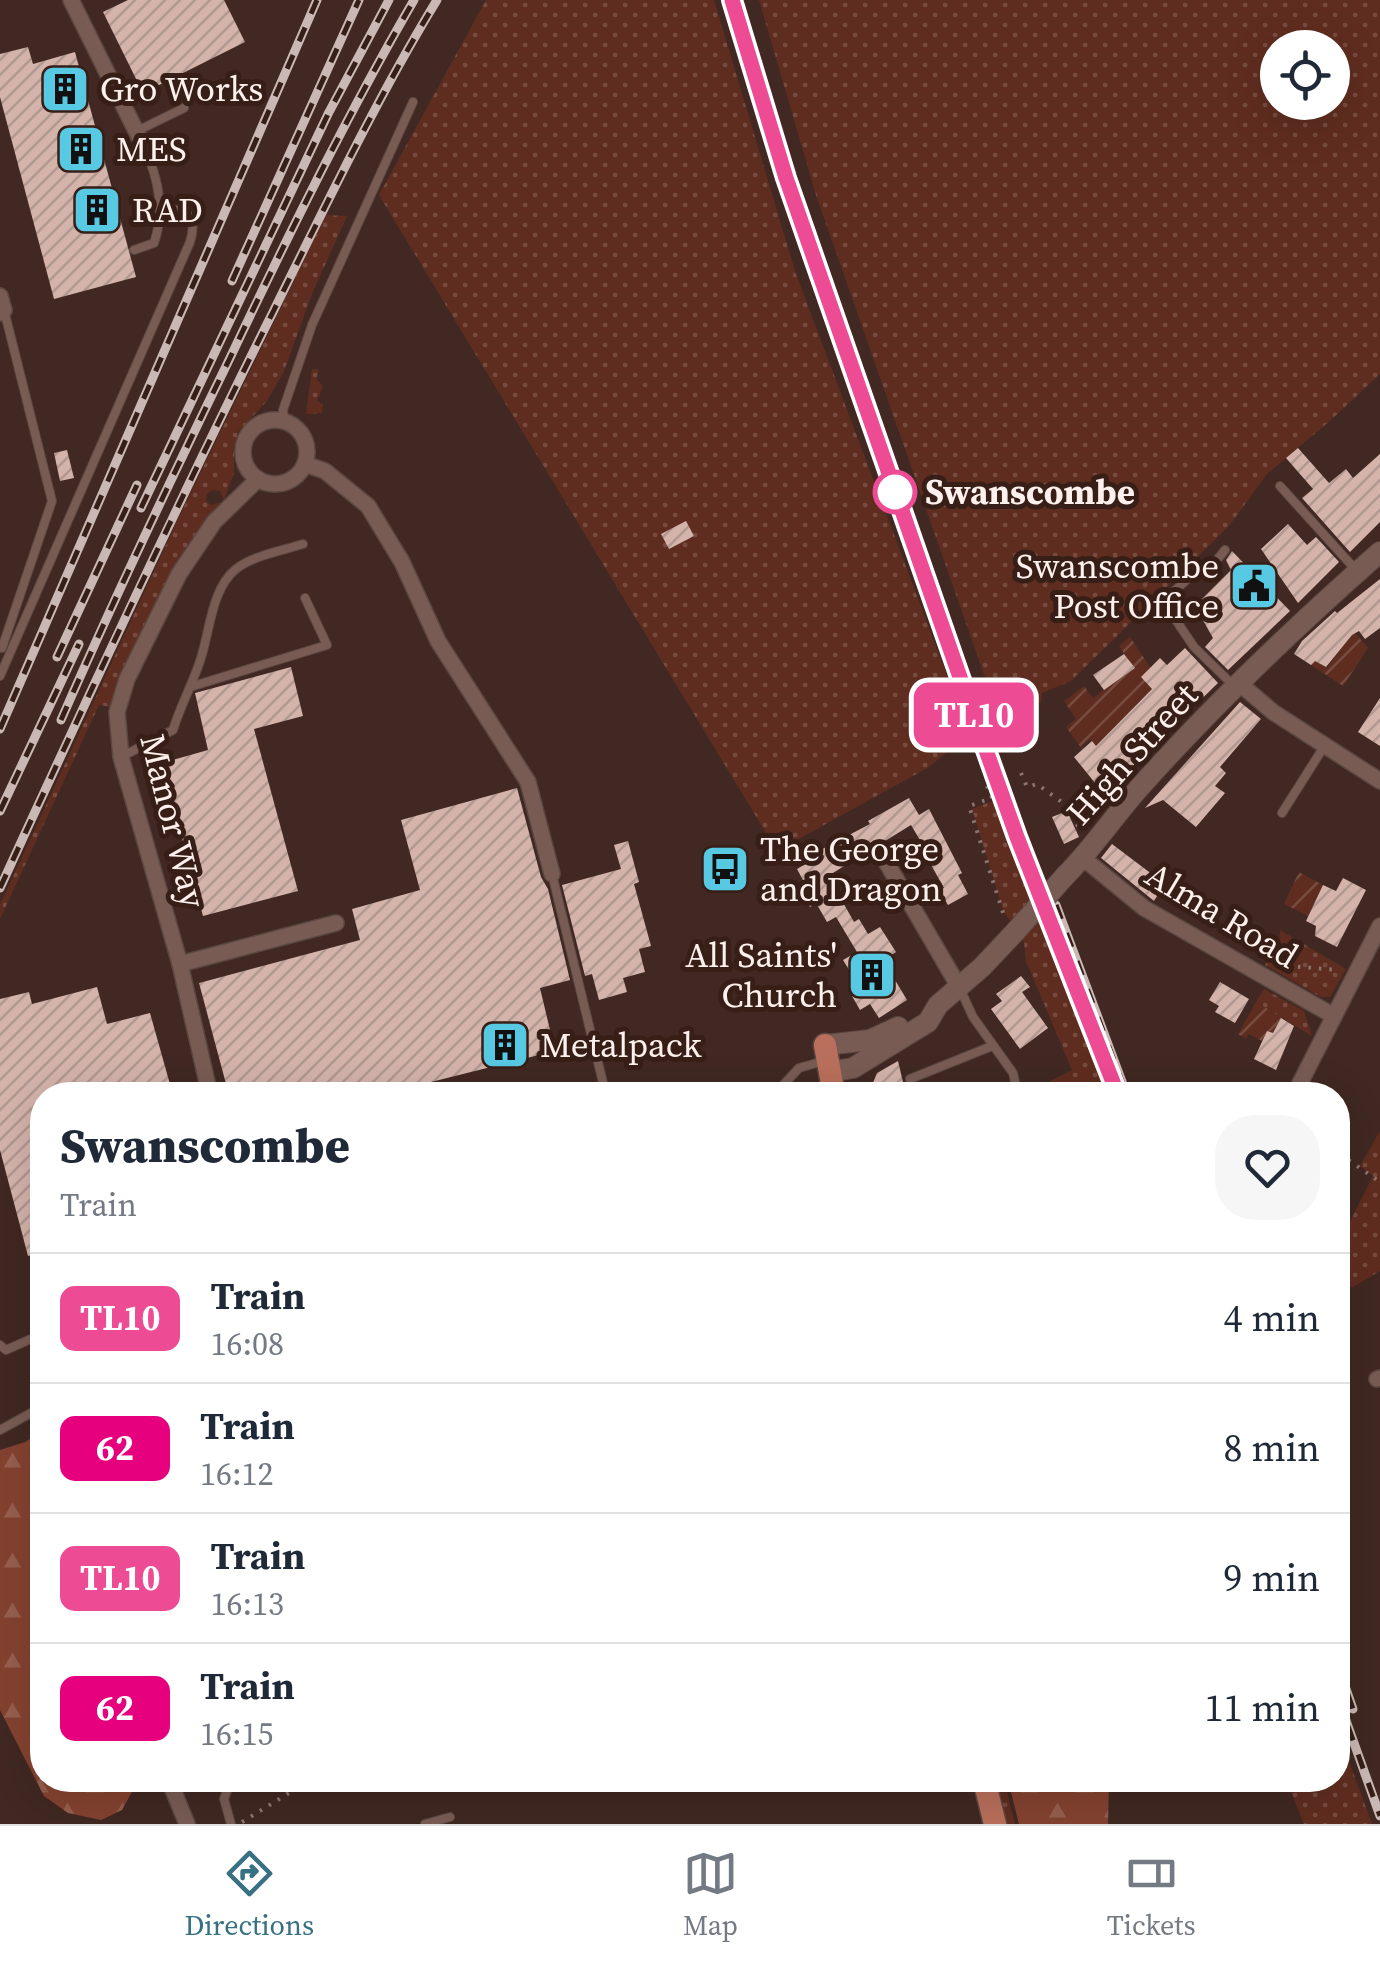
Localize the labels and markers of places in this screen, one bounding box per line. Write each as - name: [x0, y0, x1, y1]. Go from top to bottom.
- building icon: Gro Works: [39, 63, 91, 115]
- place label: Gro Works: [100, 65, 263, 113]
- building icon: MES: [55, 123, 107, 175]
- place label: MES: [116, 125, 187, 173]
- building icon: RAD: [71, 184, 123, 236]
- place label: RAD: [132, 186, 203, 234]
- place label: Swanscombe: [925, 468, 1135, 516]
- marker: Swanscombe: [874, 471, 916, 513]
- place label: Swanscombe Post Office: [1016, 542, 1219, 630]
- public building icon: Swanscombe Post Office: [1228, 560, 1280, 612]
- place label: The George and Dragon: [760, 825, 942, 913]
- bus stop icon: The George and Dragon: [699, 843, 751, 895]
- place label: All Saints' Church: [685, 931, 837, 1019]
- building icon: All Saints' Church: [846, 949, 898, 1001]
- building icon: Metalpack: [479, 1019, 531, 1071]
- place label: Metalpack: [540, 1021, 703, 1069]

